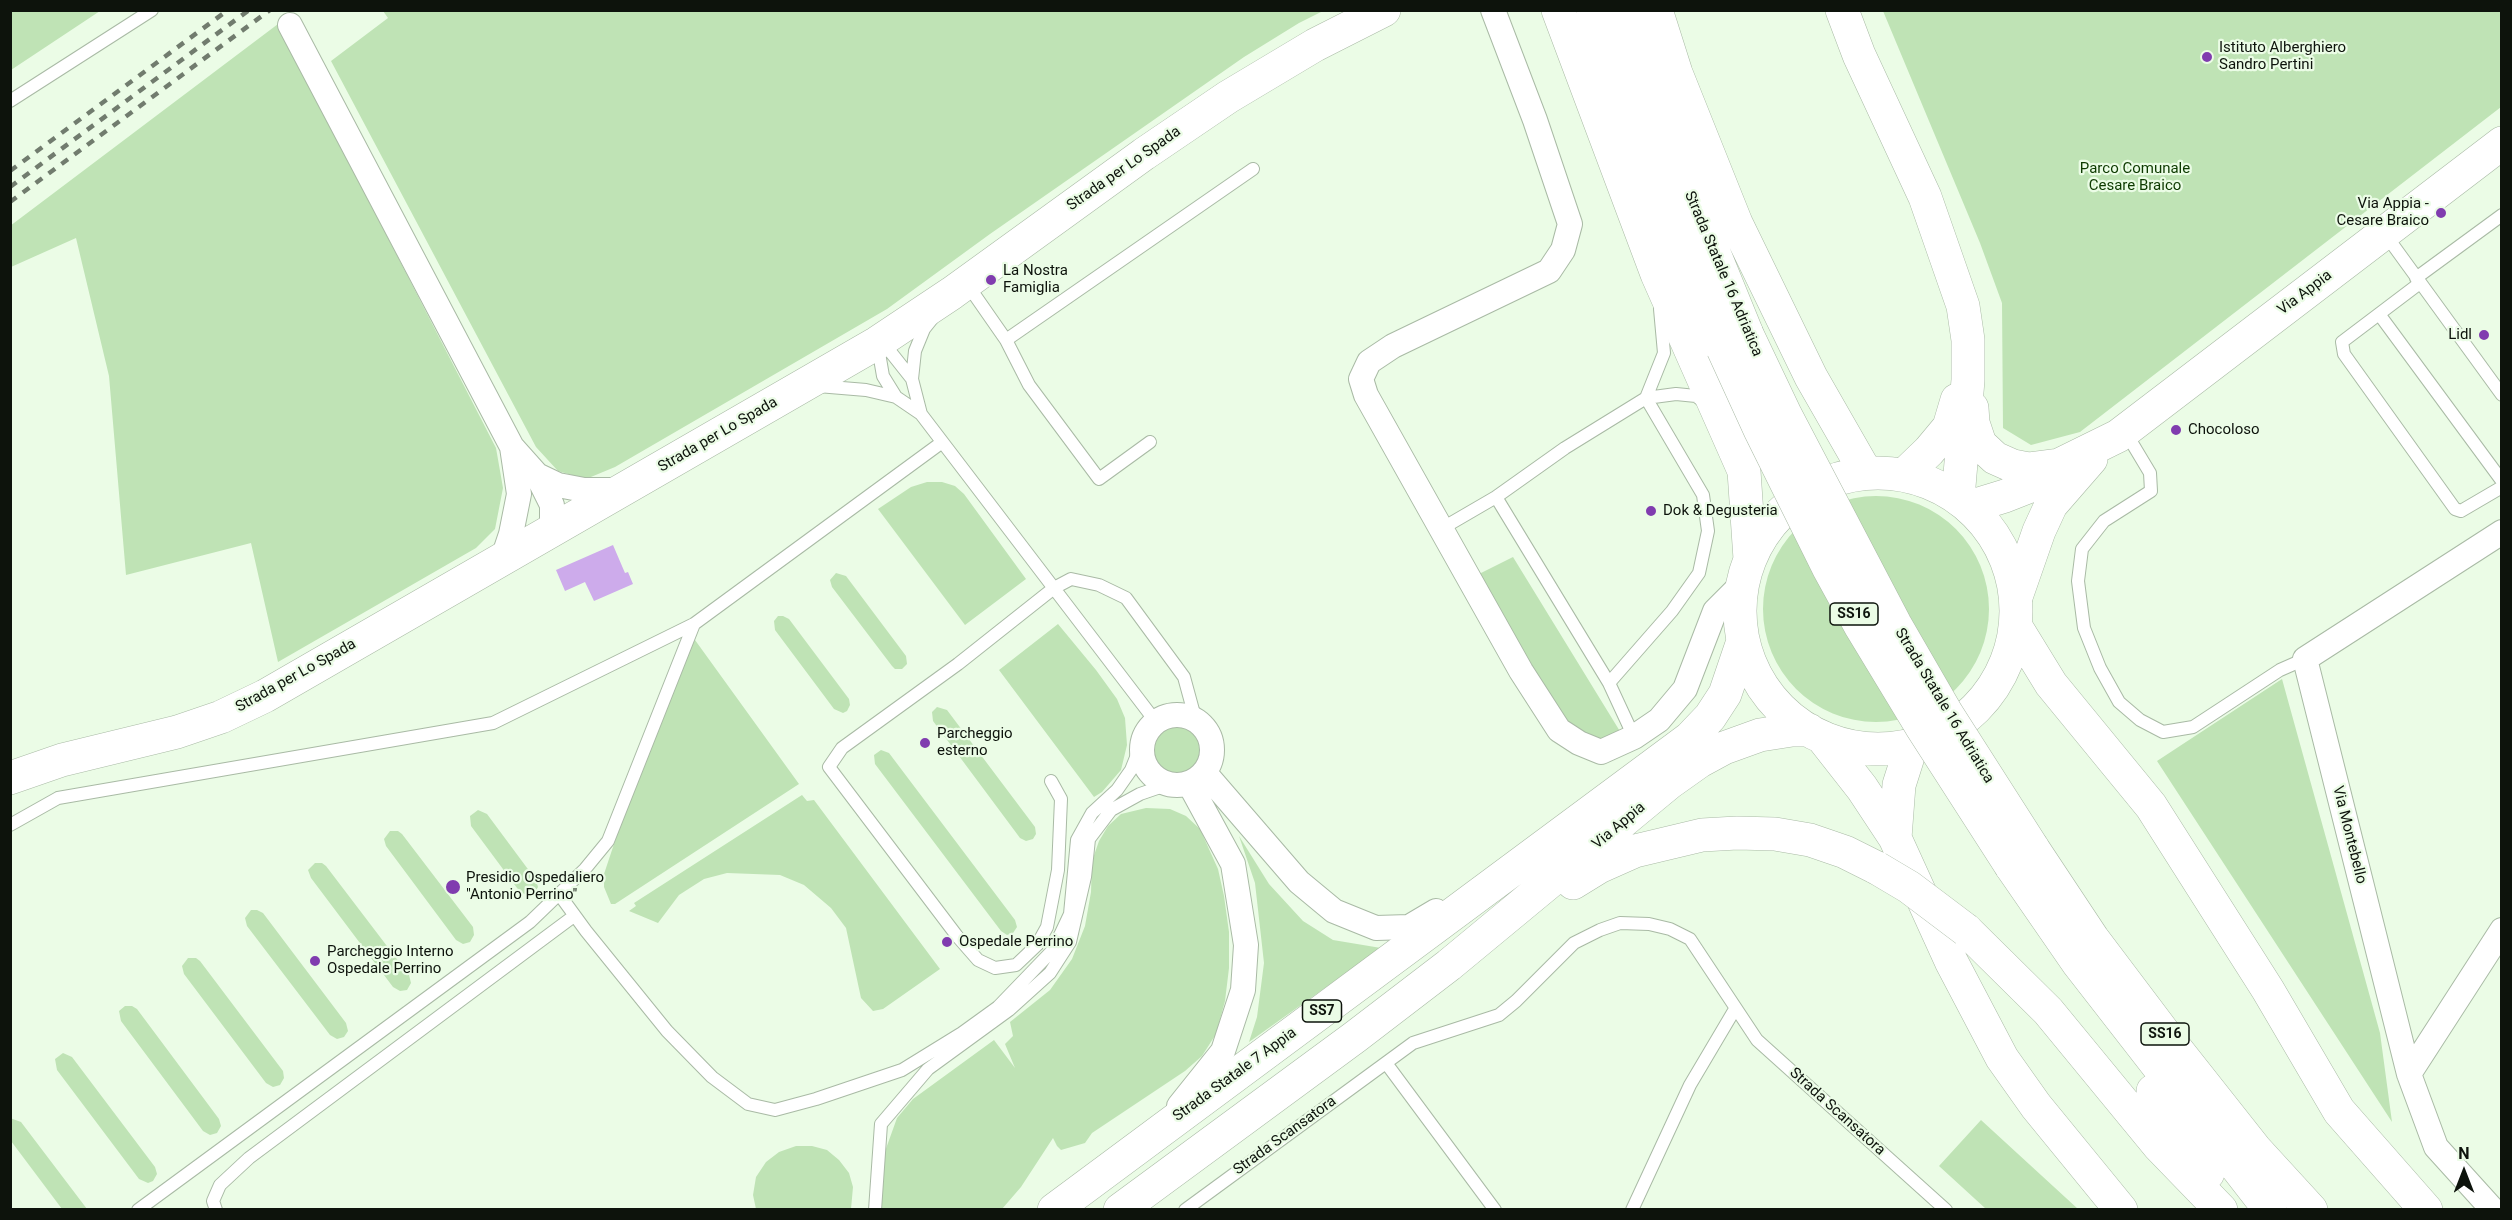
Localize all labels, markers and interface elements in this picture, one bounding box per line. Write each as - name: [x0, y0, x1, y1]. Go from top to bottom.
- place label: Istituto Alberghiero Sandro Pertini: [2219, 39, 2346, 74]
- marker: Istituto Alberghiero Sandro Pertini: [2200, 50, 2214, 64]
- street label: Strada per Lo Spada: [1064, 123, 1184, 215]
- park label: Parco Comunale Cesare Braico: [2080, 160, 2190, 195]
- street label: Strada Statale 16 Adriatica: [1680, 189, 1766, 359]
- place label: Via Appia - Cesare Braico: [2336, 195, 2429, 230]
- marker: Via Appia - Cesare Braico: [2434, 206, 2448, 220]
- place label: La Nostra Famiglia: [1003, 262, 1068, 297]
- street label: Via Appia: [2274, 267, 2336, 319]
- marker: La Nostra Famiglia: [984, 273, 998, 287]
- place label: Lidl: [2448, 326, 2472, 344]
- marker: Lidl: [2477, 328, 2491, 342]
- street label: Strada per Lo Spada: [655, 394, 781, 476]
- place label: Chocoloso: [2188, 421, 2259, 439]
- marker: Chocoloso: [2169, 423, 2183, 437]
- place label: Dok & Degusteria: [1663, 502, 1778, 520]
- marker: Dok & Degusteria: [1644, 504, 1658, 518]
- road number: SS16: [1830, 603, 1878, 625]
- street label: Strada Statale 16 Adriatica: [1891, 625, 1997, 787]
- street label: Strada per Lo Spada: [233, 635, 359, 717]
- place label: Parcheggio esterno: [937, 725, 1013, 760]
- marker: Parcheggio esterno: [918, 736, 932, 750]
- street label: Via Montebello: [2328, 784, 2370, 886]
- street label: Via Appia: [1589, 799, 1649, 853]
- place label: Presidio Ospedaliero "Antonio Perrino": [466, 869, 604, 904]
- marker: Presidio Ospedaliero "Antonio Perrino": [444, 878, 462, 896]
- place label: Ospedale Perrino: [959, 933, 1073, 951]
- marker: Ospedale Perrino: [940, 935, 954, 949]
- place label: Parcheggio Interno Ospedale Perrino: [327, 943, 453, 978]
- marker: Parcheggio Interno Ospedale Perrino: [308, 954, 322, 968]
- road number: SS7: [1302, 1000, 1342, 1022]
- road number: SS16: [2141, 1023, 2189, 1045]
- street label: Strada Statale 7 Appia: [1170, 1024, 1300, 1126]
- street label: Strada Scansatora: [1785, 1064, 1889, 1160]
- street label: Strada Scansatora: [1230, 1093, 1340, 1179]
- north arrow: [2434, 1142, 2494, 1202]
- text: N: [2458, 1144, 2470, 1163]

